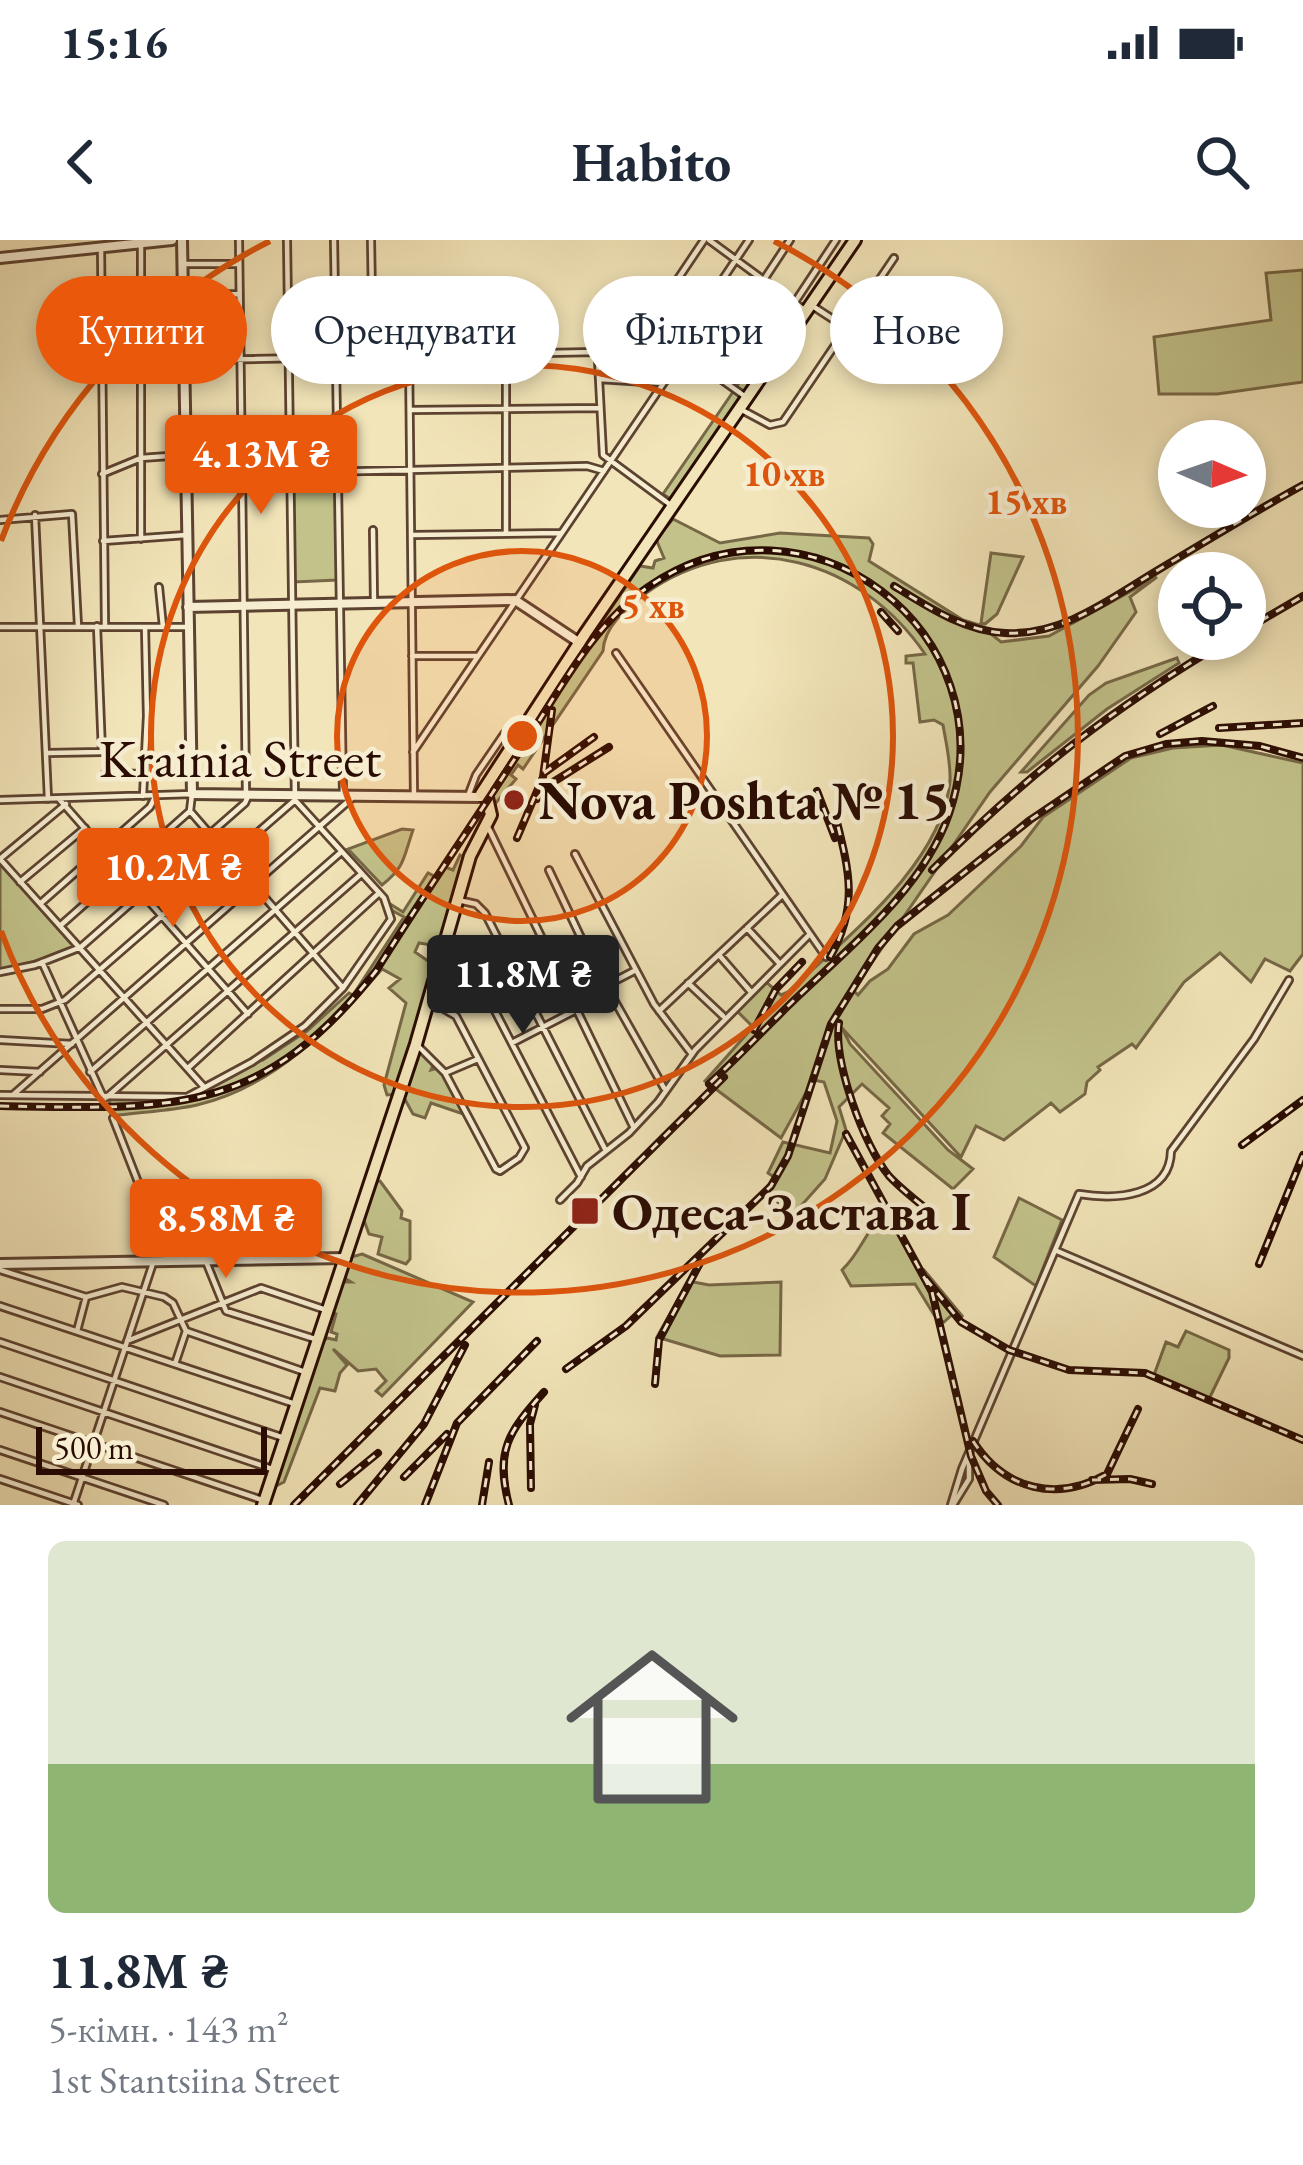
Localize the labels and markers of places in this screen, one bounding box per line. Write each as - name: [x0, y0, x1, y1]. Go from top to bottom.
- pin: 4.13M ₴: [150, 415, 372, 517]
- centre of rings: [501, 715, 543, 757]
- place label: Nova Poshta № 15: [538, 765, 950, 835]
- marker: Nova Poshta № 15: [501, 787, 527, 813]
- pin: 10.2M ₴: [62, 828, 284, 930]
- pin: 11.8M ₴: [412, 935, 634, 1037]
- place label: Одеса-Застава I: [612, 1176, 971, 1246]
- pin: 8.58M ₴: [115, 1179, 337, 1281]
- marker: Одеса-Застава I: [569, 1195, 601, 1227]

